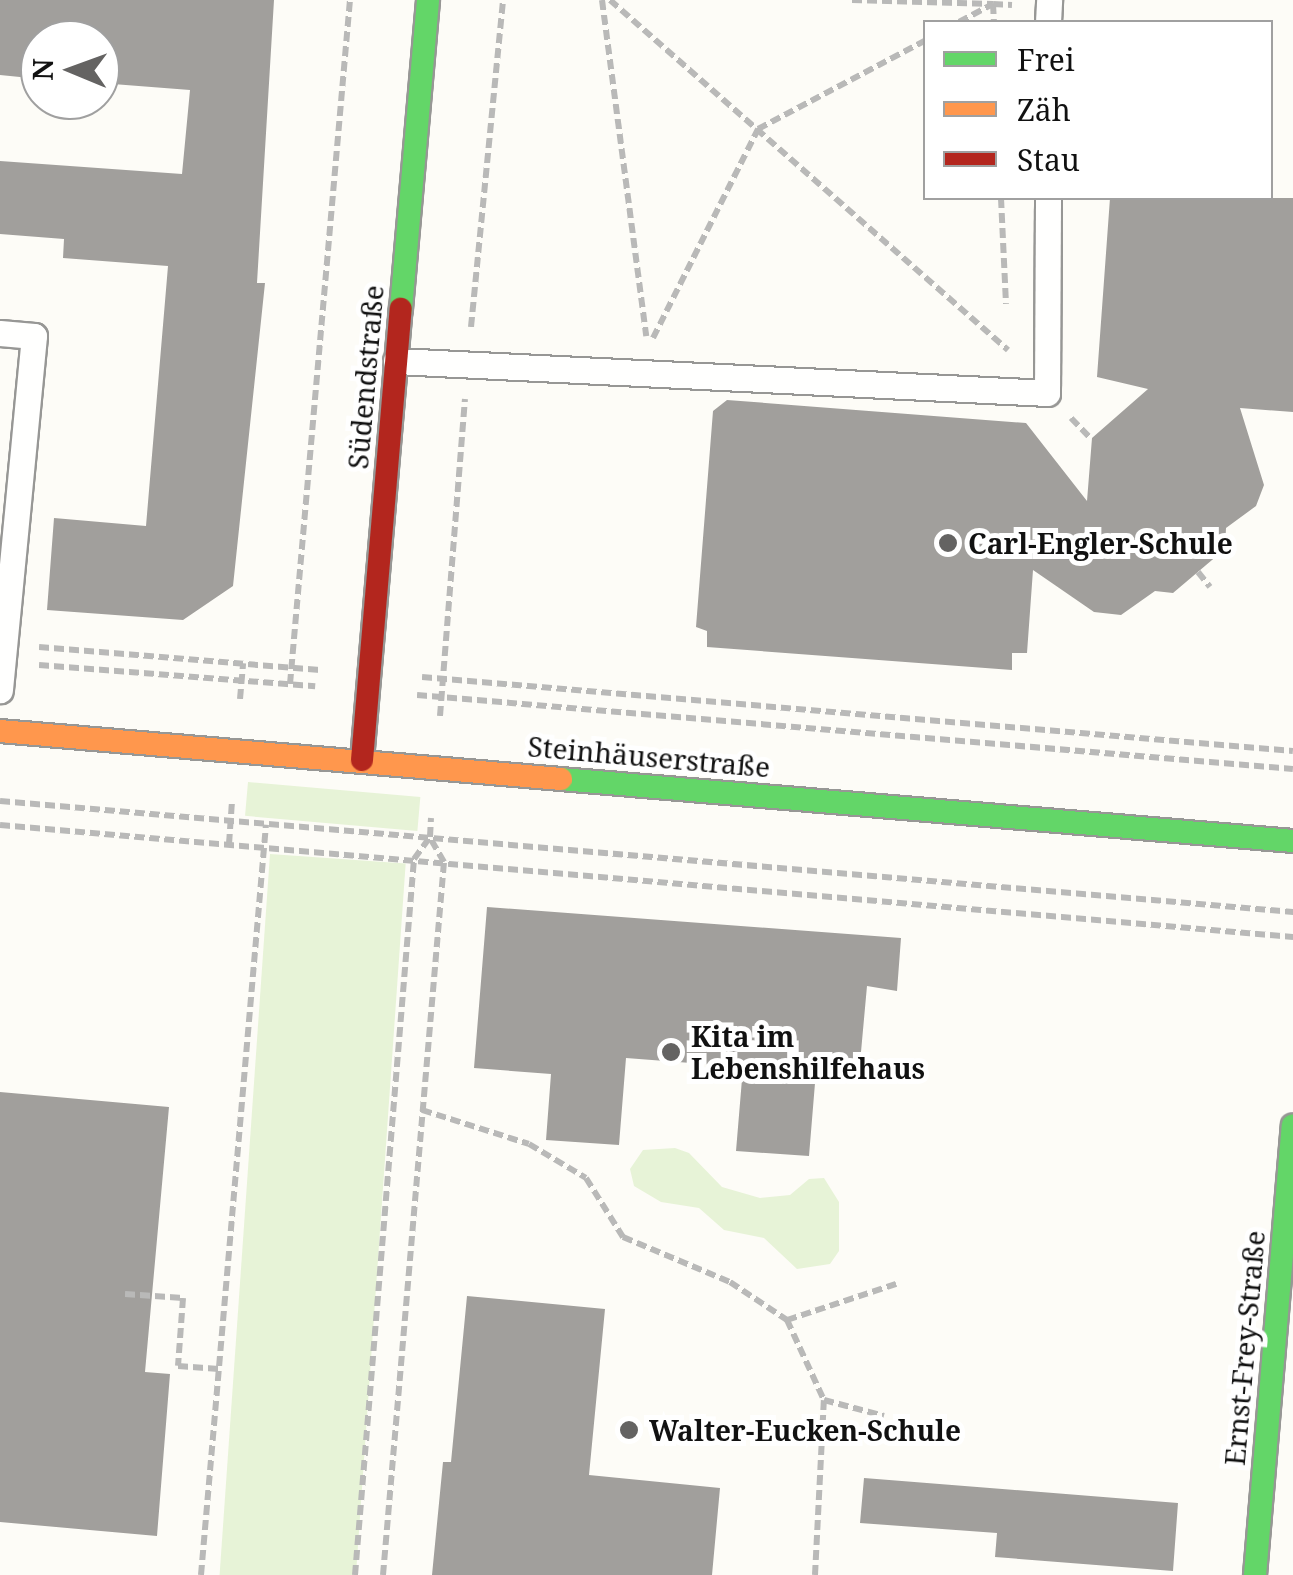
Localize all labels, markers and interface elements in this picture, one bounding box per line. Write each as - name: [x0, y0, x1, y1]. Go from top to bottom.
- north arrow: [20, 20, 120, 120]
- legend: [923, 20, 1273, 200]
- text: Frei: [1017, 39, 1074, 80]
- text: N: [23, 58, 61, 81]
- text: Zäh: [1017, 89, 1071, 130]
- text: Stau: [1017, 139, 1080, 180]
- street label: Südendstraße: [340, 284, 390, 470]
- place label: Carl-Engler-Schule: [968, 526, 1233, 560]
- marker: Carl-Engler-Schule: [937, 532, 959, 554]
- street label: Steinhäuserstraße: [526, 729, 772, 783]
- place label: Kita im Lebenshilfehaus: [691, 1019, 925, 1085]
- marker: Kita im Lebenshilfehaus: [660, 1041, 682, 1063]
- street label: Ernst-Frey-Straße: [1217, 1229, 1271, 1467]
- place label: Walter-Eucken-Schule: [649, 1413, 961, 1447]
- marker: Walter-Eucken-Schule: [618, 1419, 640, 1441]

